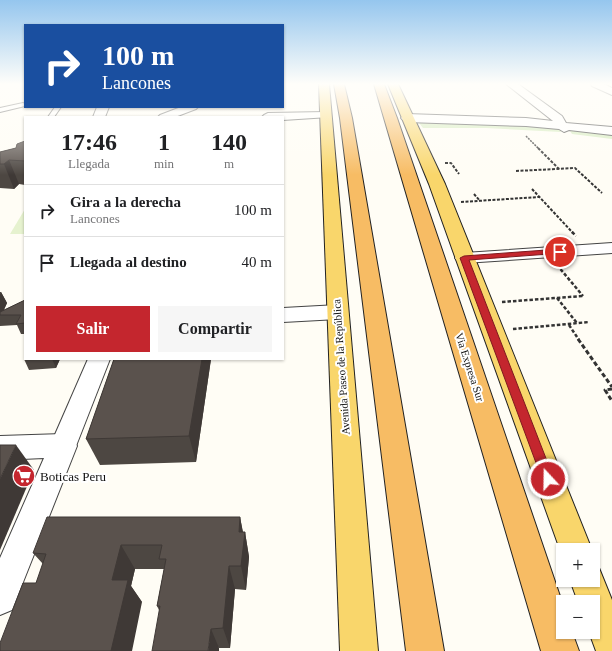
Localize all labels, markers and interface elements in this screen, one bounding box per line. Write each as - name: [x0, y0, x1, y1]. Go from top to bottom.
- icon: right: [36, 40, 88, 92]
- text: 100 m: [102, 40, 174, 71]
- text: Lancones: [102, 73, 171, 93]
- text: 17:46: [61, 129, 117, 155]
- text: 1: [158, 129, 170, 155]
- text: 140: [211, 129, 247, 155]
- text: Llegada: [68, 156, 110, 171]
- text: min: [154, 156, 174, 171]
- text: m: [224, 156, 234, 171]
- text: Gira a la derecha: [70, 194, 181, 210]
- icon: right: [36, 200, 58, 222]
- text: 100 m: [234, 202, 272, 218]
- text: Lancones: [70, 211, 120, 226]
- pin: [543, 235, 577, 269]
- icon: arrive: [549, 241, 571, 263]
- icon: arrive: [36, 252, 58, 274]
- text: Llegada al destino: [70, 254, 187, 270]
- text: 40 m: [242, 254, 272, 270]
- street label: Avenida Paseo de la República: [330, 299, 352, 435]
- button: Salir: [36, 306, 150, 352]
- button: Compartir: [158, 306, 272, 352]
- street label: Via Expresa Sur: [453, 331, 487, 403]
- position arrow: [527, 458, 569, 500]
- supermarket icon: Boticas Peru: [11, 463, 37, 489]
- place label: Boticas Peru: [40, 469, 107, 484]
- map controls: [556, 543, 600, 639]
- button: +: [556, 543, 600, 587]
- button: −: [556, 595, 600, 639]

